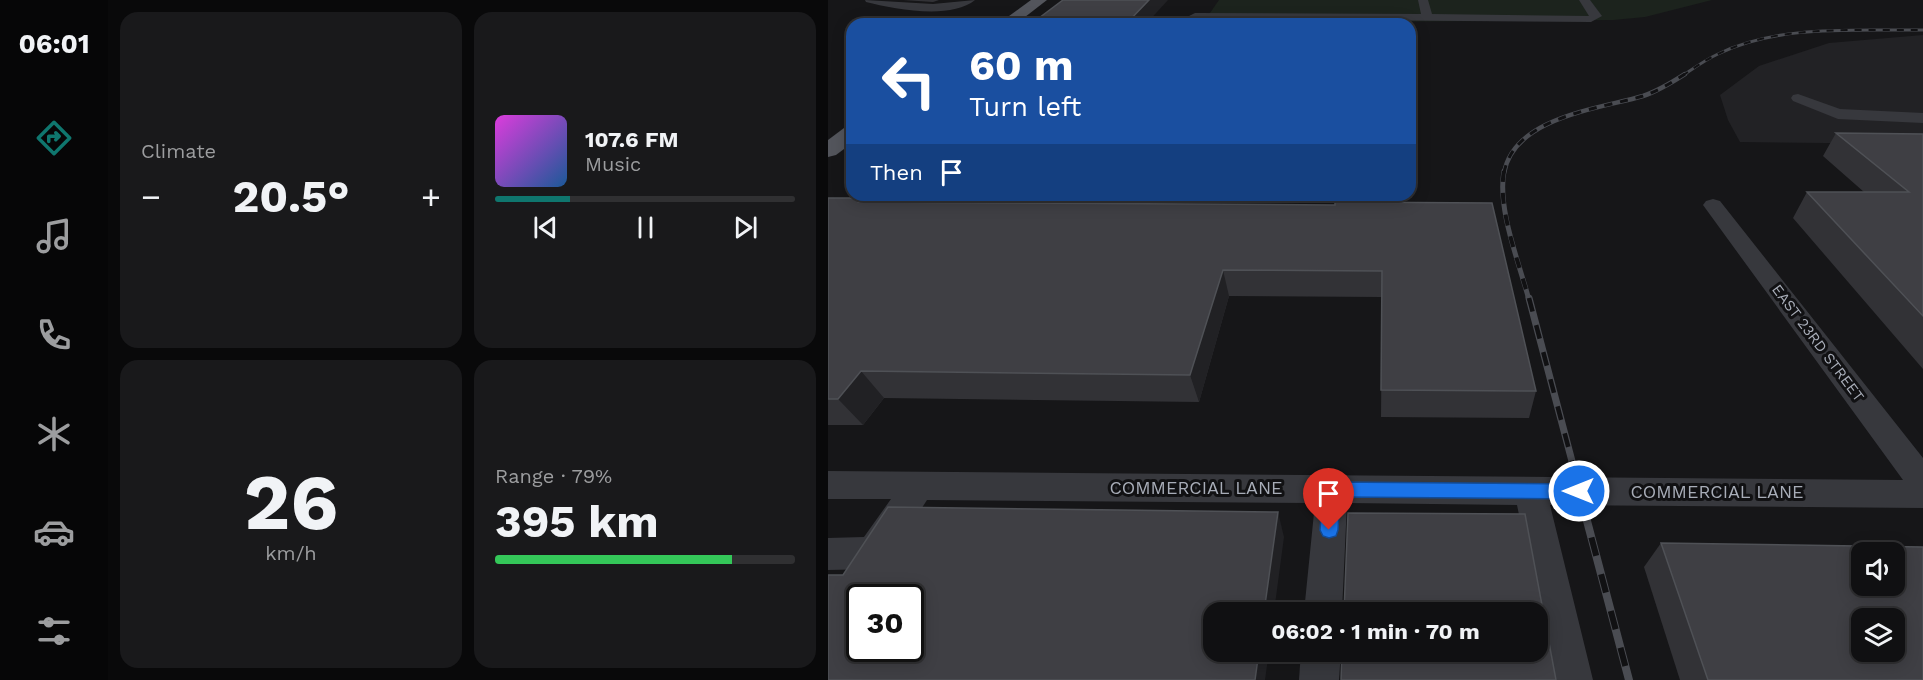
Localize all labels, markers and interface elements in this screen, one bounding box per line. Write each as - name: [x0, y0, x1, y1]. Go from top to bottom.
- text: 06:01: [18, 28, 90, 60]
- text: 60 m: [969, 41, 1073, 90]
- icon: left: [870, 42, 948, 120]
- text: Turn left: [969, 91, 1081, 123]
- icon: directions: [33, 117, 75, 159]
- text: 107.6 FM: [585, 127, 678, 152]
- text: Climate: [141, 139, 216, 163]
- text: Music: [585, 152, 641, 176]
- icon: arrive: [935, 156, 968, 189]
- text: Then: [870, 160, 923, 185]
- text: 20.5°: [233, 170, 349, 223]
- text: −: [141, 177, 161, 216]
- text: +: [421, 177, 441, 216]
- icon: previous: [529, 211, 562, 244]
- icon: pause: [629, 211, 662, 244]
- icon: next: [729, 211, 762, 244]
- icon: music: [33, 215, 75, 257]
- street label: EAST 23RD STREET: [1768, 281, 1868, 405]
- icon: phone: [33, 314, 75, 356]
- icon: climate: [33, 413, 75, 455]
- text: 26: [244, 456, 338, 548]
- position arrow: [1547, 459, 1611, 523]
- text: Range · 79%: [495, 464, 612, 488]
- pin: [1303, 468, 1354, 530]
- street label: COMMERCIAL LANE: [1109, 477, 1283, 498]
- icon: arrive: [1312, 477, 1345, 510]
- street label: COMMERCIAL LANE: [1630, 481, 1804, 502]
- text: 395 km: [495, 495, 659, 548]
- icon: car: [33, 511, 75, 553]
- text: km/h: [265, 541, 317, 565]
- map controls: [1851, 542, 1905, 662]
- button: sound: [1851, 542, 1905, 596]
- speed limit sign: 30: [846, 584, 924, 662]
- button: layers: [1851, 608, 1905, 662]
- icon: filters: [33, 610, 75, 652]
- text: 06:02 · 1 min · 70 m: [1271, 619, 1480, 644]

